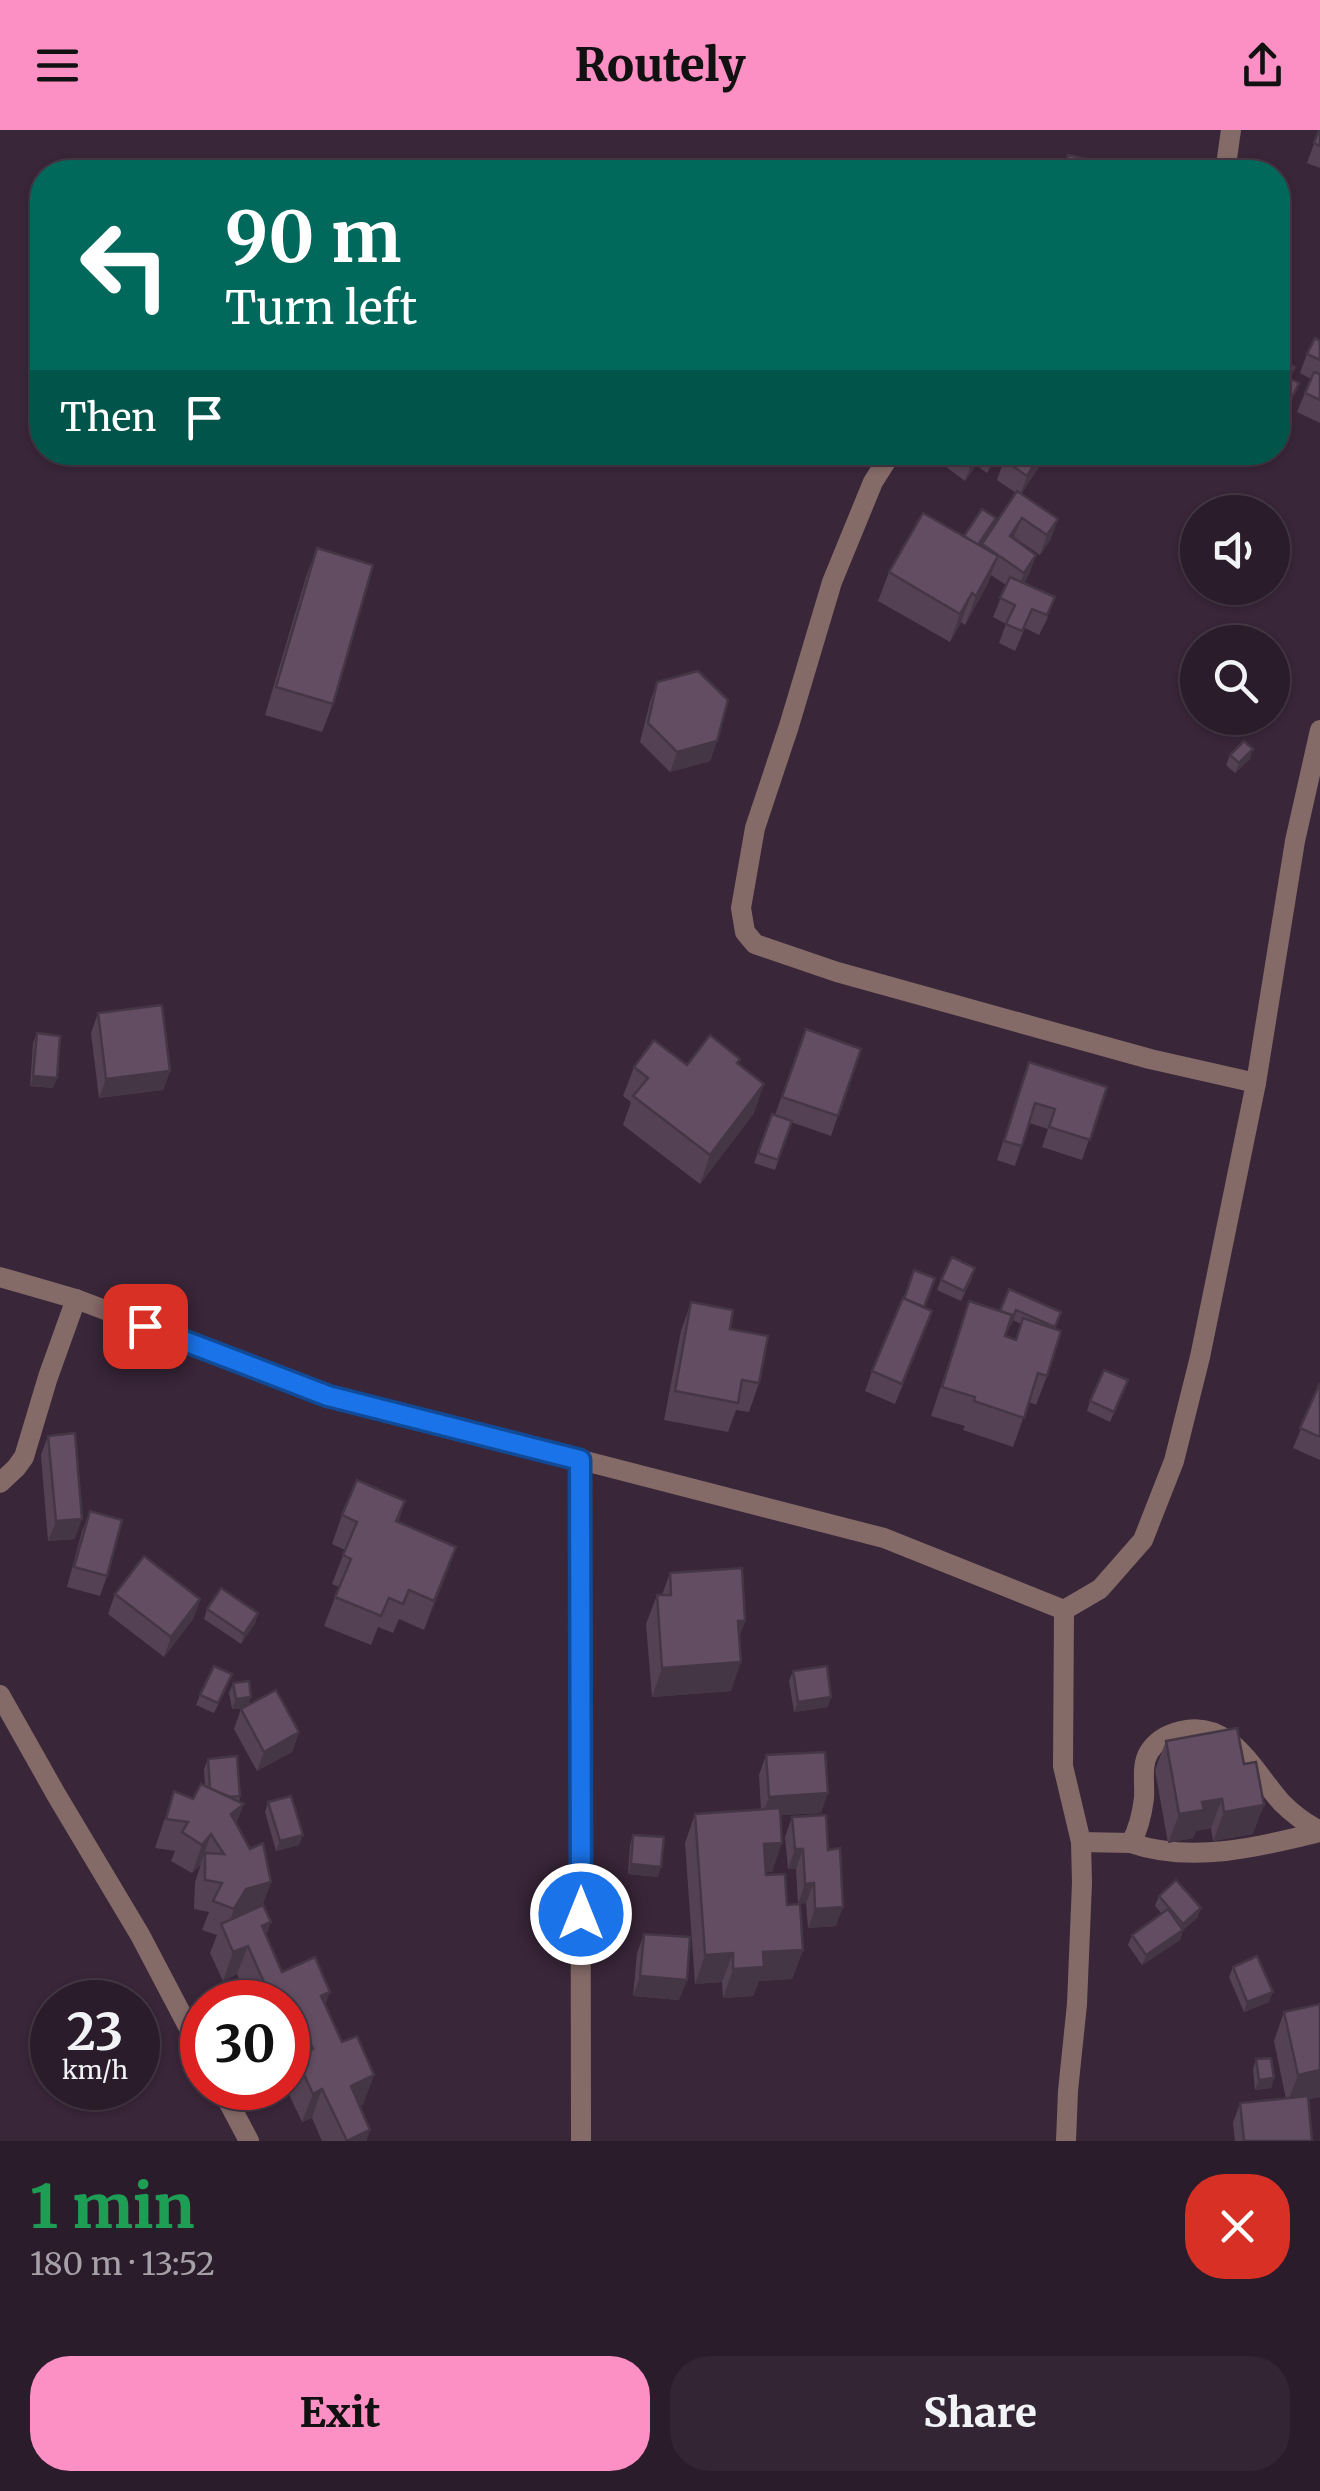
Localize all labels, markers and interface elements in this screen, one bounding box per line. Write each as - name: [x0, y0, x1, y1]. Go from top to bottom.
- text: Routely: [574, 37, 746, 93]
- icon: menu: [30, 38, 85, 93]
- icon: share: [1235, 38, 1290, 93]
- text: 90 m: [225, 193, 402, 281]
- icon: left: [60, 200, 190, 330]
- text: Turn left: [225, 280, 417, 336]
- icon: arrive: [177, 390, 232, 445]
- text: Then: [60, 394, 157, 441]
- map controls: [1180, 495, 1290, 735]
- button: sound: [1180, 495, 1290, 605]
- button: search: [1180, 625, 1290, 735]
- pin: [103, 1284, 188, 1369]
- icon: arrive: [118, 1299, 173, 1354]
- position arrow: [529, 1862, 633, 1966]
- speed limit sign: 30: [180, 1980, 310, 2110]
- text: 23: [67, 2001, 123, 2064]
- text: km/h: [62, 2054, 128, 2086]
- text: 1 min: [30, 2169, 194, 2244]
- button: close: [1185, 2174, 1290, 2279]
- text: 180 m · 13:52: [30, 2244, 215, 2284]
- button: Exit: [30, 2356, 650, 2471]
- button: Share: [670, 2356, 1290, 2471]

